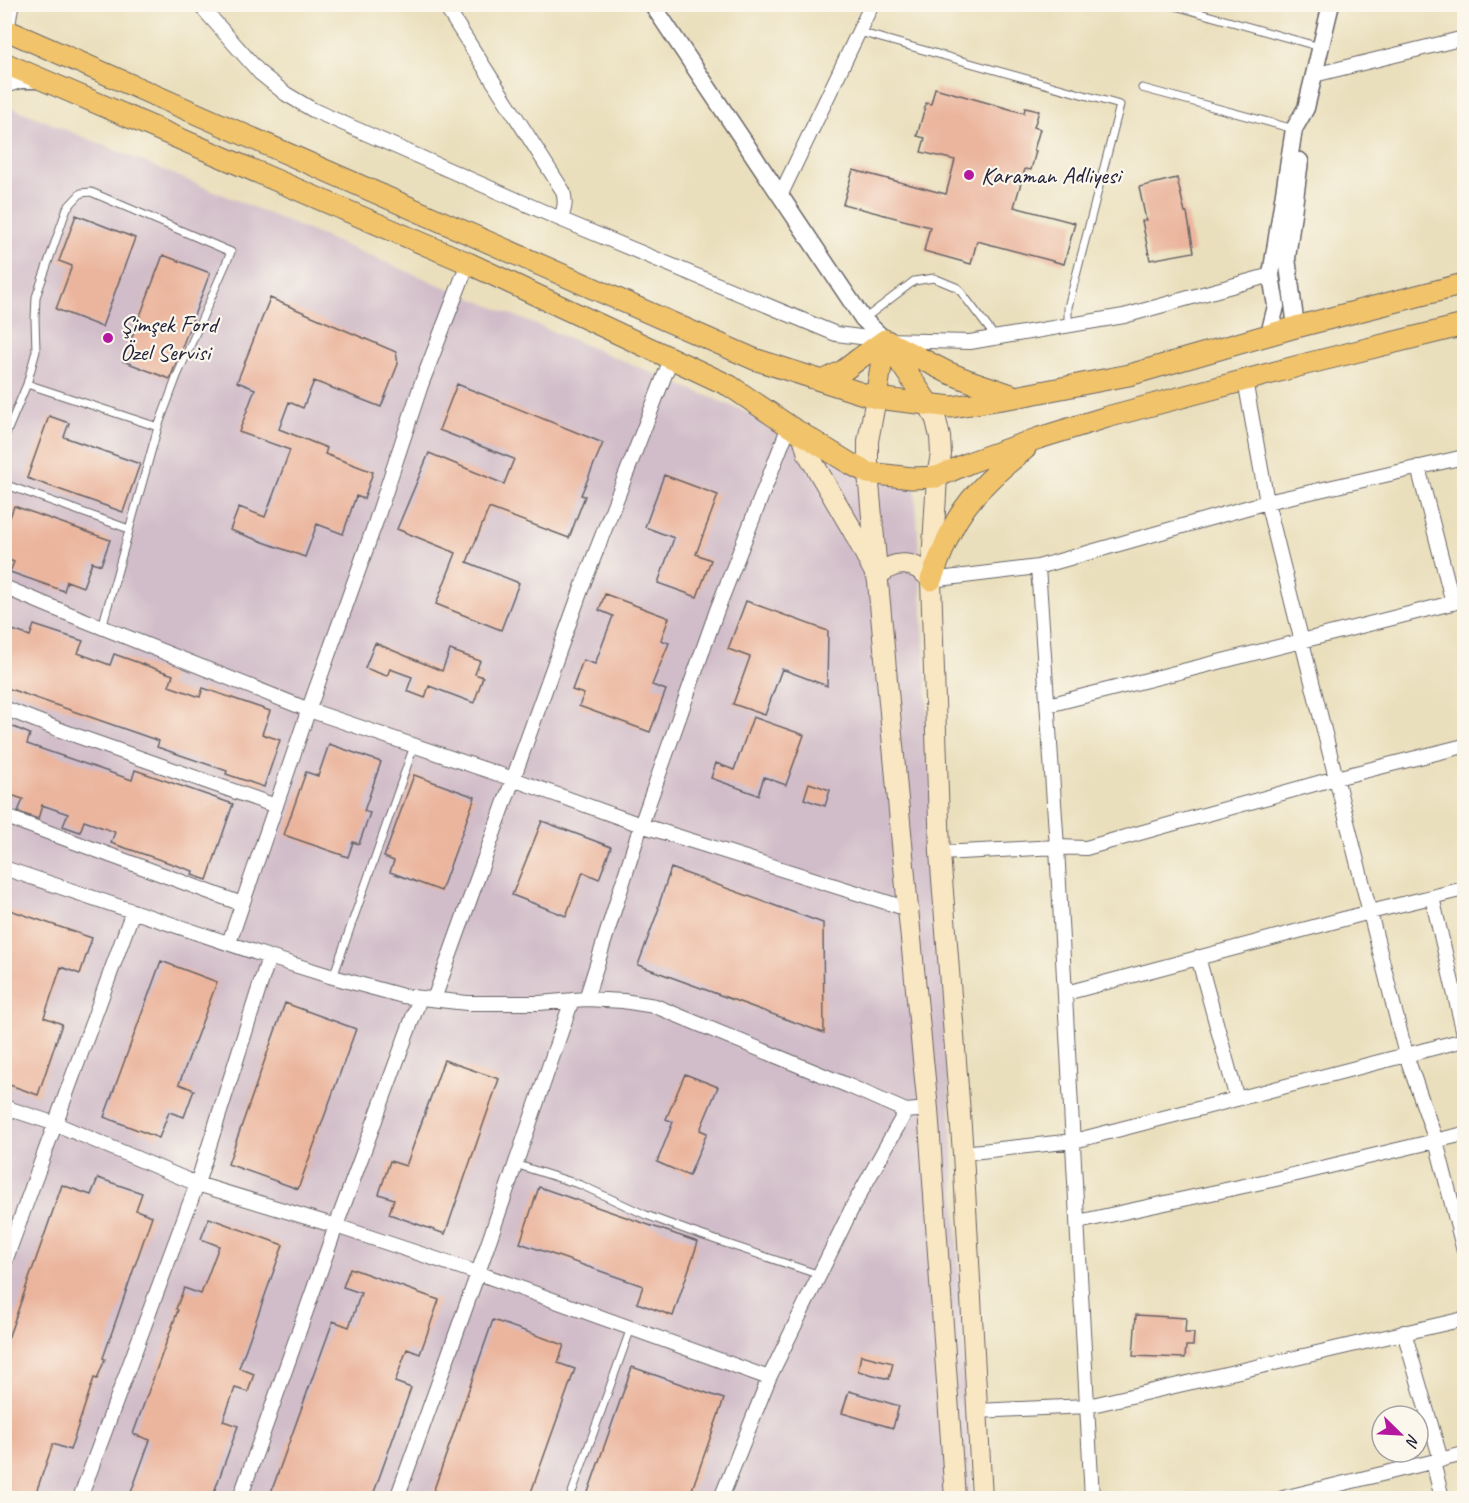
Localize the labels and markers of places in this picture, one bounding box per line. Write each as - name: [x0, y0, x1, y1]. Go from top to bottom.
- place label: Karaman Adliyesi: [981, 160, 1124, 190]
- marker: Karaman Adliyesi: [962, 168, 976, 182]
- place label: Şimşek Ford Özel Servisi: [120, 309, 221, 367]
- marker: Şimşek Ford Özel Servisi: [101, 331, 115, 345]

